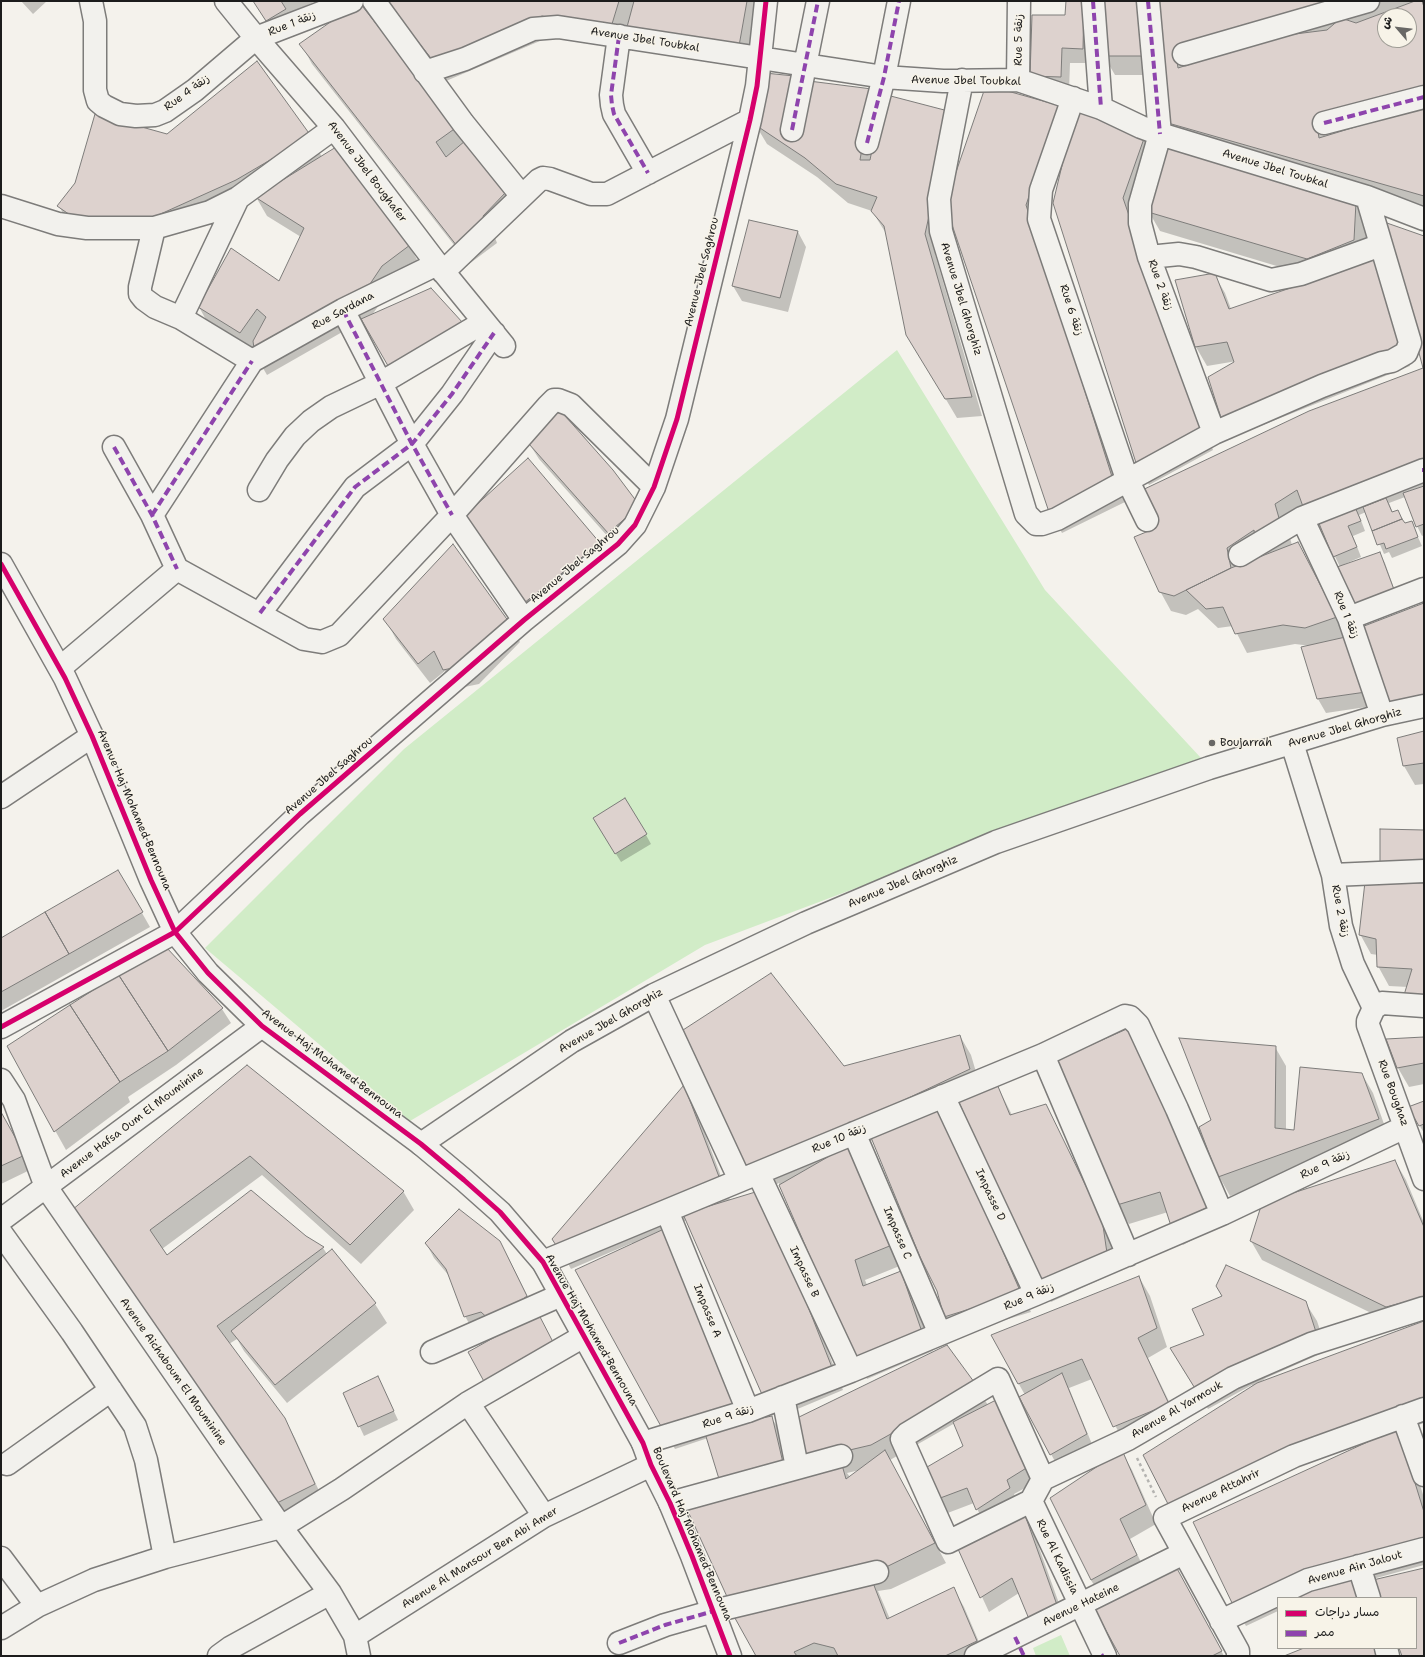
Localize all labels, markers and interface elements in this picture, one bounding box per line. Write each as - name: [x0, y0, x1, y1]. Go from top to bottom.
- north arrow: [1377, 8, 1417, 48]
- street label: Rue 1 زنقة: [266, 9, 318, 39]
- street label: Rue 5 زنقة: [1012, 14, 1026, 66]
- text: ش: [1377, 14, 1396, 31]
- street label: Avenue Jbel Toubkal: [590, 25, 700, 55]
- street label: Rue 4 زنقة: [162, 72, 212, 114]
- street label: Avenue Jbel Toubkal: [911, 73, 1021, 89]
- street label: Avenue Jbel Boughafer: [325, 119, 409, 225]
- street label: Avenue Jbel Toubkal: [1221, 147, 1329, 191]
- street label: Avenue Jbel Saghrou: [682, 216, 722, 328]
- street label: Avenue Jbel Ghorghiz: [937, 241, 985, 357]
- street label: Rue 2 زنقة: [1145, 258, 1175, 312]
- street label: Rue 6 زنقة: [1057, 283, 1085, 337]
- street label: Rue Sardana: [310, 289, 376, 333]
- street label: Avenue Jbel Saghrou: [528, 524, 622, 606]
- street label: Rue 1 زنقة: [1331, 589, 1361, 641]
- street label: Avenue Jbel Ghorghiz: [1286, 705, 1404, 751]
- street label: Avenue Haj Mohamed Bennouna: [94, 728, 174, 892]
- street label: Avenue Jbel Saghrou: [282, 734, 376, 818]
- place label: Boujarrah: [1220, 736, 1272, 750]
- marker: Boujarrah: [1207, 738, 1217, 748]
- street label: Avenue Jbel Ghorghiz: [846, 853, 960, 911]
- street label: Rue 2 زنقة: [1328, 884, 1352, 938]
- street label: Avenue Jbel Ghorghiz: [557, 986, 665, 1056]
- street label: Avenue Haj Mohamed Bennouna: [259, 1007, 405, 1121]
- street label: Rue Boughaz: [1375, 1058, 1411, 1128]
- street label: Avenue Hafsa Oum El Mouminine: [58, 1065, 206, 1181]
- street label: Rue 10 زنقة: [810, 1122, 868, 1156]
- street label: Rue 9 زنقة: [1298, 1148, 1352, 1182]
- street label: Impasse D: [972, 1167, 1008, 1223]
- street label: Impasse C: [880, 1205, 914, 1261]
- street label: Impasse B: [786, 1244, 822, 1300]
- street label: Avenue Haj Mohamed Bennouna: [542, 1252, 640, 1408]
- street label: Rue 9 زنقة: [1002, 1281, 1056, 1313]
- street label: Impasse A: [690, 1282, 724, 1340]
- street label: Avenue Aichaboum El Mouminine: [117, 1296, 229, 1448]
- street label: Avenue Al Yarmouk: [1129, 1378, 1225, 1442]
- street label: Rue 9 زنقة: [701, 1403, 755, 1431]
- street label: Boulevard Haj Mohamed Bennouna: [649, 1445, 735, 1623]
- street label: Avenue Attahrir: [1179, 1466, 1263, 1516]
- street label: Avenue Al Mansour Ben Abi Amer: [400, 1504, 560, 1612]
- street label: Rue Al Kadissia: [1033, 1517, 1081, 1597]
- street label: Avenue Ain Jalout: [1306, 1548, 1404, 1588]
- street label: Avenue Hateine: [1041, 1581, 1121, 1629]
- legend: [1277, 1597, 1417, 1649]
- text: مسار دراجات: [1315, 1604, 1379, 1620]
- text: ممر: [1315, 1624, 1334, 1640]

